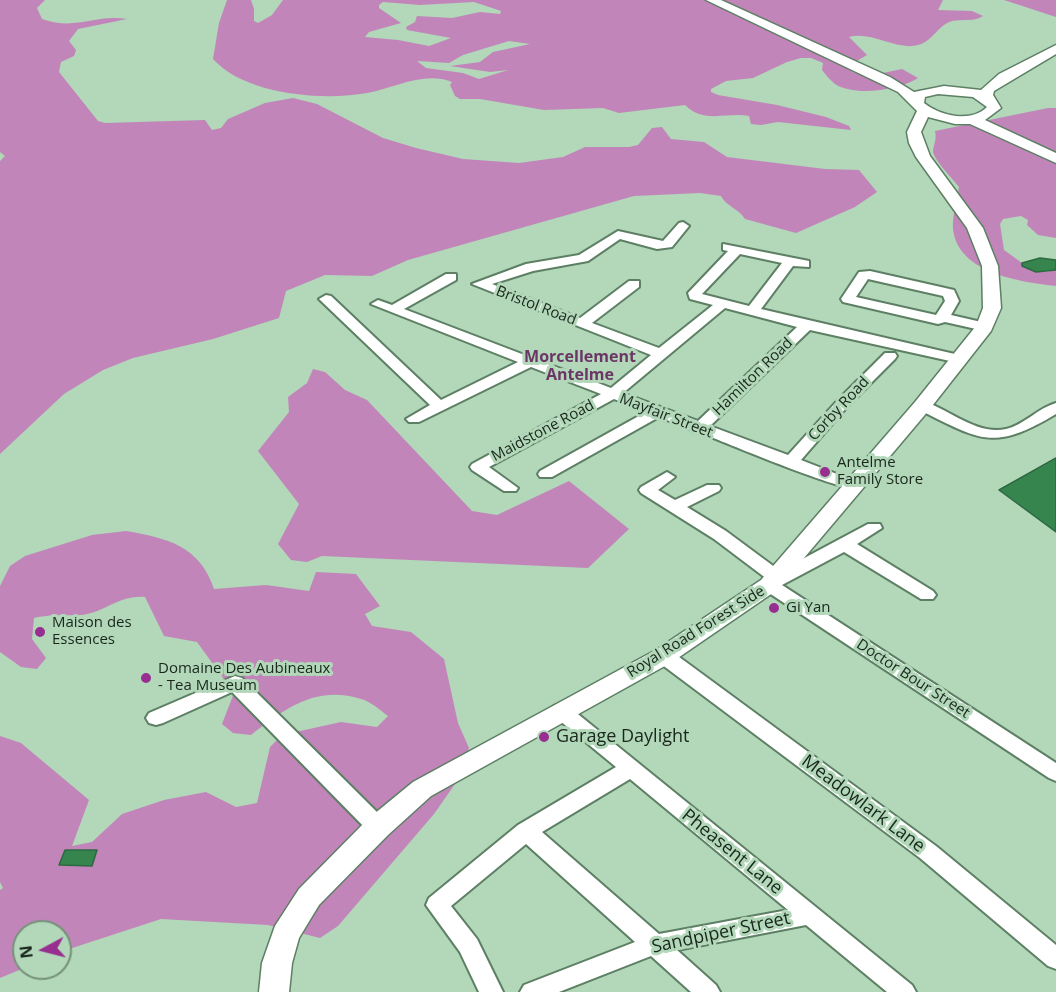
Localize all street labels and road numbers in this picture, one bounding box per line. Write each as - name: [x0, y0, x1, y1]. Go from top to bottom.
- street label: Bristol Road: [493, 282, 579, 330]
- street label: Hamilton Road: [709, 334, 797, 420]
- street label: Corby Road: [805, 373, 873, 445]
- street label: Mayfair Street: [617, 390, 715, 442]
- street label: Maidstone Road: [489, 396, 597, 466]
- street label: Royal Road Forest Side: [624, 582, 768, 682]
- street label: Doctor Bour Street: [853, 636, 973, 722]
- street label: Meadowlark Lane: [797, 751, 929, 857]
- street label: Pheasent Lane: [677, 805, 787, 899]
- street label: Sandpiper Street: [650, 908, 792, 958]

